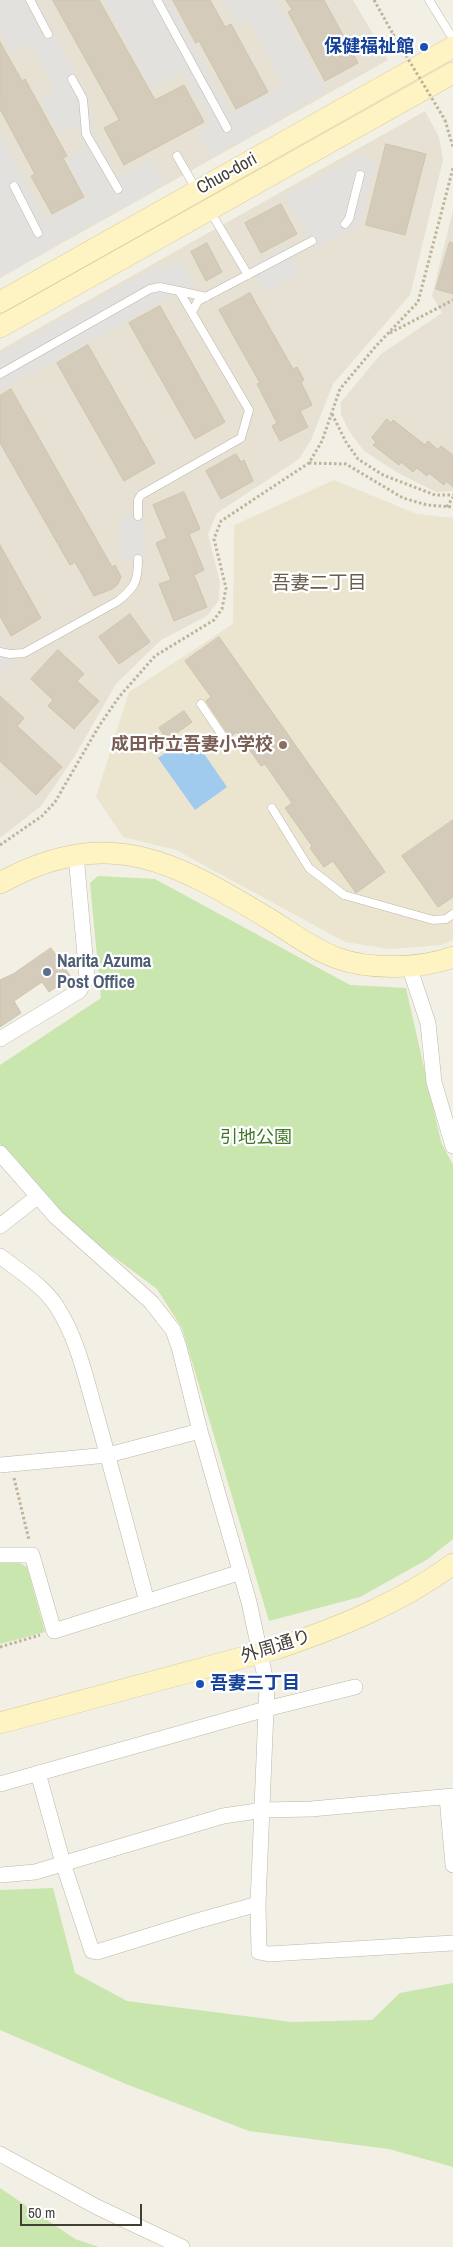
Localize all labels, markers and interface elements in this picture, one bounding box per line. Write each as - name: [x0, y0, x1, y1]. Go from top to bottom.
- place label: 保健福祉館: [324, 36, 414, 58]
- marker: 保健福祉館: [418, 41, 430, 53]
- street label: Chuo-dori: [193, 149, 261, 199]
- district label: 吾妻二丁目: [272, 573, 366, 595]
- place label: 成田市立吾妻小学校: [111, 734, 273, 756]
- marker: 成田市立吾妻小学校: [277, 739, 289, 751]
- place label: Narita Azuma Post Office: [57, 951, 151, 994]
- marker: Narita Azuma Post Office: [41, 966, 53, 978]
- park label: 引地公園: [220, 1127, 292, 1149]
- street label: 外周通り: [238, 1626, 314, 1668]
- place label: 吾妻三丁目: [210, 1673, 300, 1695]
- marker: 吾妻三丁目: [194, 1678, 206, 1690]
- scale bar: [22, 2194, 145, 2226]
- text: 50 m: [28, 2202, 55, 2223]

